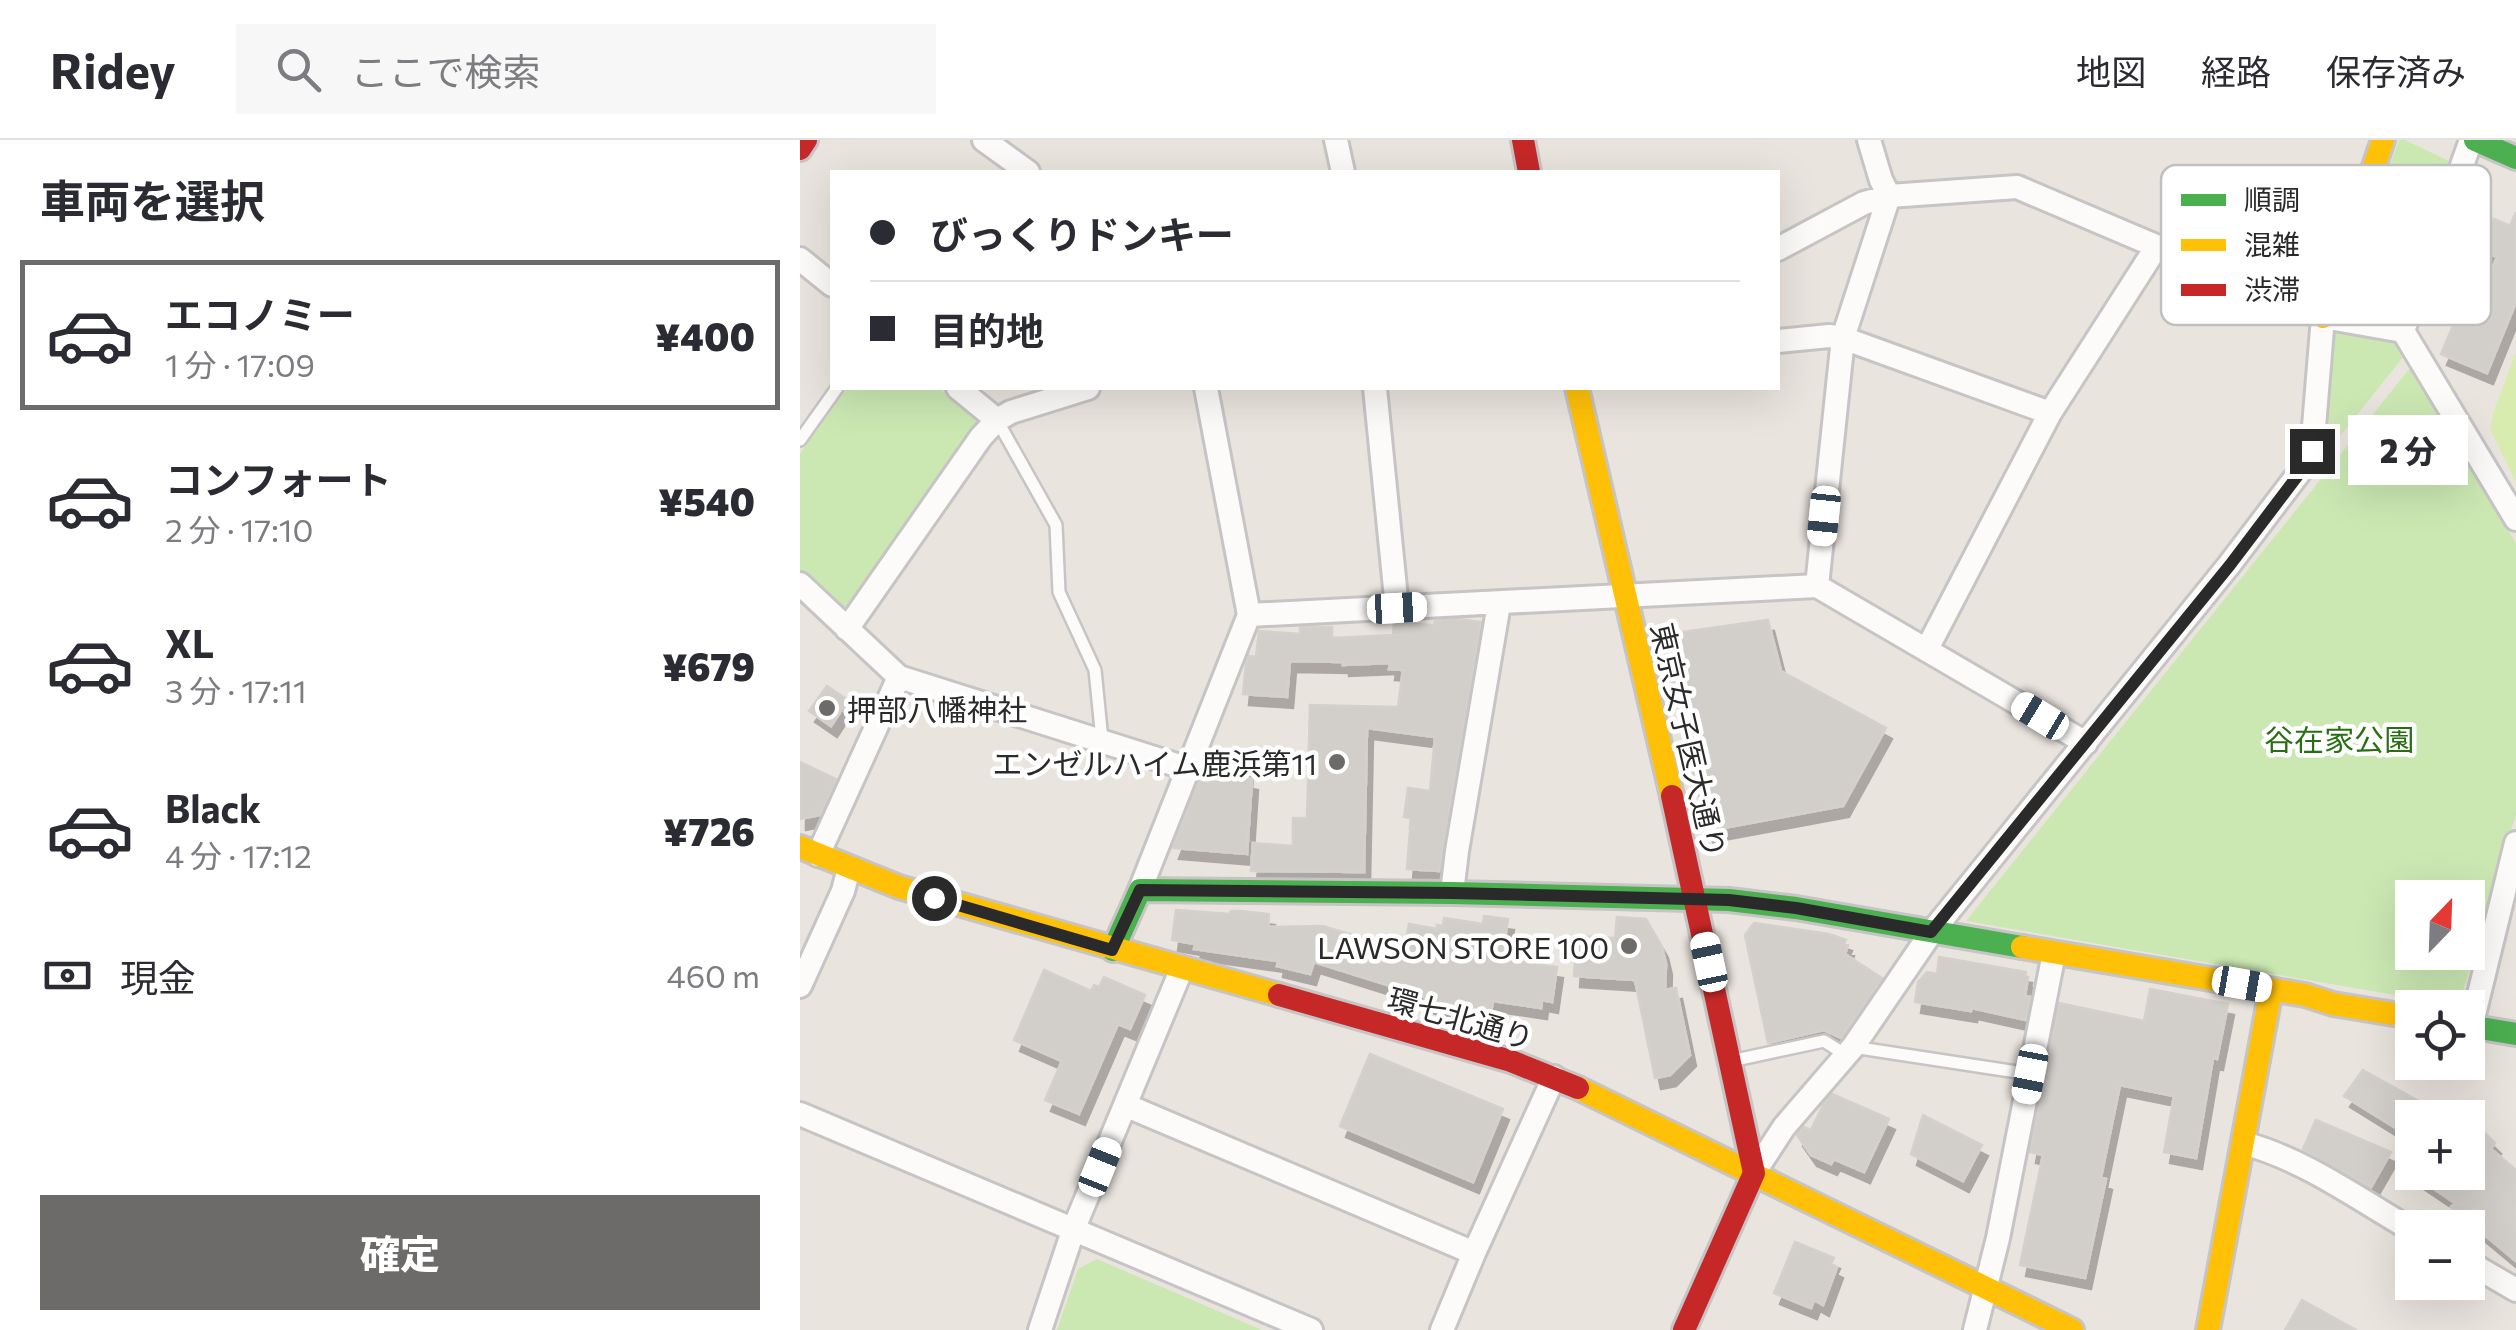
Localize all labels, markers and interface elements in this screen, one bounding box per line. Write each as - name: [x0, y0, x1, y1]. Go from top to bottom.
- search box: [236, 24, 936, 114]
- text: Ridey: [50, 40, 176, 99]
- icon: search: [271, 42, 326, 97]
- text: ここで検索: [351, 47, 541, 94]
- text: 地図: [2076, 49, 2146, 92]
- text: 経路: [2201, 49, 2271, 92]
- text: 保存済み: [2326, 49, 2466, 92]
- legend: [2161, 165, 2491, 325]
- text: 車両を選択: [40, 172, 265, 227]
- text: 順調: [2244, 182, 2300, 216]
- text: びっくりドンキー: [930, 210, 1234, 257]
- text: 混雑: [2244, 227, 2300, 261]
- text: 渋滞: [2244, 272, 2300, 306]
- icon: car: [45, 290, 135, 380]
- text: エコノミー: [165, 290, 355, 337]
- text: 目的地: [930, 306, 1044, 353]
- text: ¥400: [655, 312, 755, 359]
- text: 1 分 · 17:09: [165, 344, 315, 384]
- callout: 2 分: [2347, 416, 2467, 486]
- route end: [2290, 429, 2335, 474]
- text: 2 分: [2380, 430, 2436, 470]
- icon: car: [45, 455, 135, 545]
- text: コンフォート: [165, 455, 392, 502]
- text: ¥540: [658, 477, 755, 524]
- car: [1806, 485, 1842, 547]
- text: 2 分 · 17:10: [165, 509, 313, 549]
- car: [1366, 591, 1428, 625]
- text: XL: [165, 619, 214, 666]
- street label: 東京女子医大通り: [1645, 619, 1735, 861]
- icon: car: [45, 620, 135, 710]
- text: ¥679: [662, 642, 755, 689]
- text: 3 分 · 17:11: [165, 670, 307, 710]
- car: [2007, 688, 2073, 744]
- place label: 押部八幡神社: [847, 690, 1027, 727]
- marker: 押部八幡神社: [816, 697, 838, 719]
- park label: 谷在家公園: [2264, 720, 2414, 757]
- place label: エンゼルハイム鹿浜第11: [993, 744, 1317, 781]
- marker: エンゼルハイム鹿浜第11: [1326, 751, 1348, 773]
- text: Black: [165, 784, 261, 831]
- icon: car: [45, 785, 135, 875]
- text: ¥726: [663, 807, 755, 854]
- text: 4 分 · 17:12: [165, 835, 312, 875]
- route start: [912, 876, 957, 921]
- north arrow: [2395, 880, 2485, 970]
- map controls: [2395, 880, 2485, 1300]
- place label: LAWSON STORE 100: [1317, 928, 1609, 965]
- car: [1688, 930, 1730, 994]
- marker: LAWSON STORE 100: [1618, 935, 1640, 957]
- icon: cash: [40, 948, 95, 1003]
- text: 現金: [120, 953, 196, 1000]
- text: 460 m: [666, 955, 760, 995]
- car: [2210, 964, 2274, 1004]
- street label: 環七北通り: [1384, 979, 1538, 1055]
- button: locate: [2395, 990, 2485, 1080]
- car: [2010, 1042, 2050, 1106]
- button: +: [2395, 1100, 2485, 1190]
- car: [1075, 1134, 1125, 1200]
- button: 確定: [40, 1195, 760, 1310]
- button: −: [2395, 1210, 2485, 1300]

